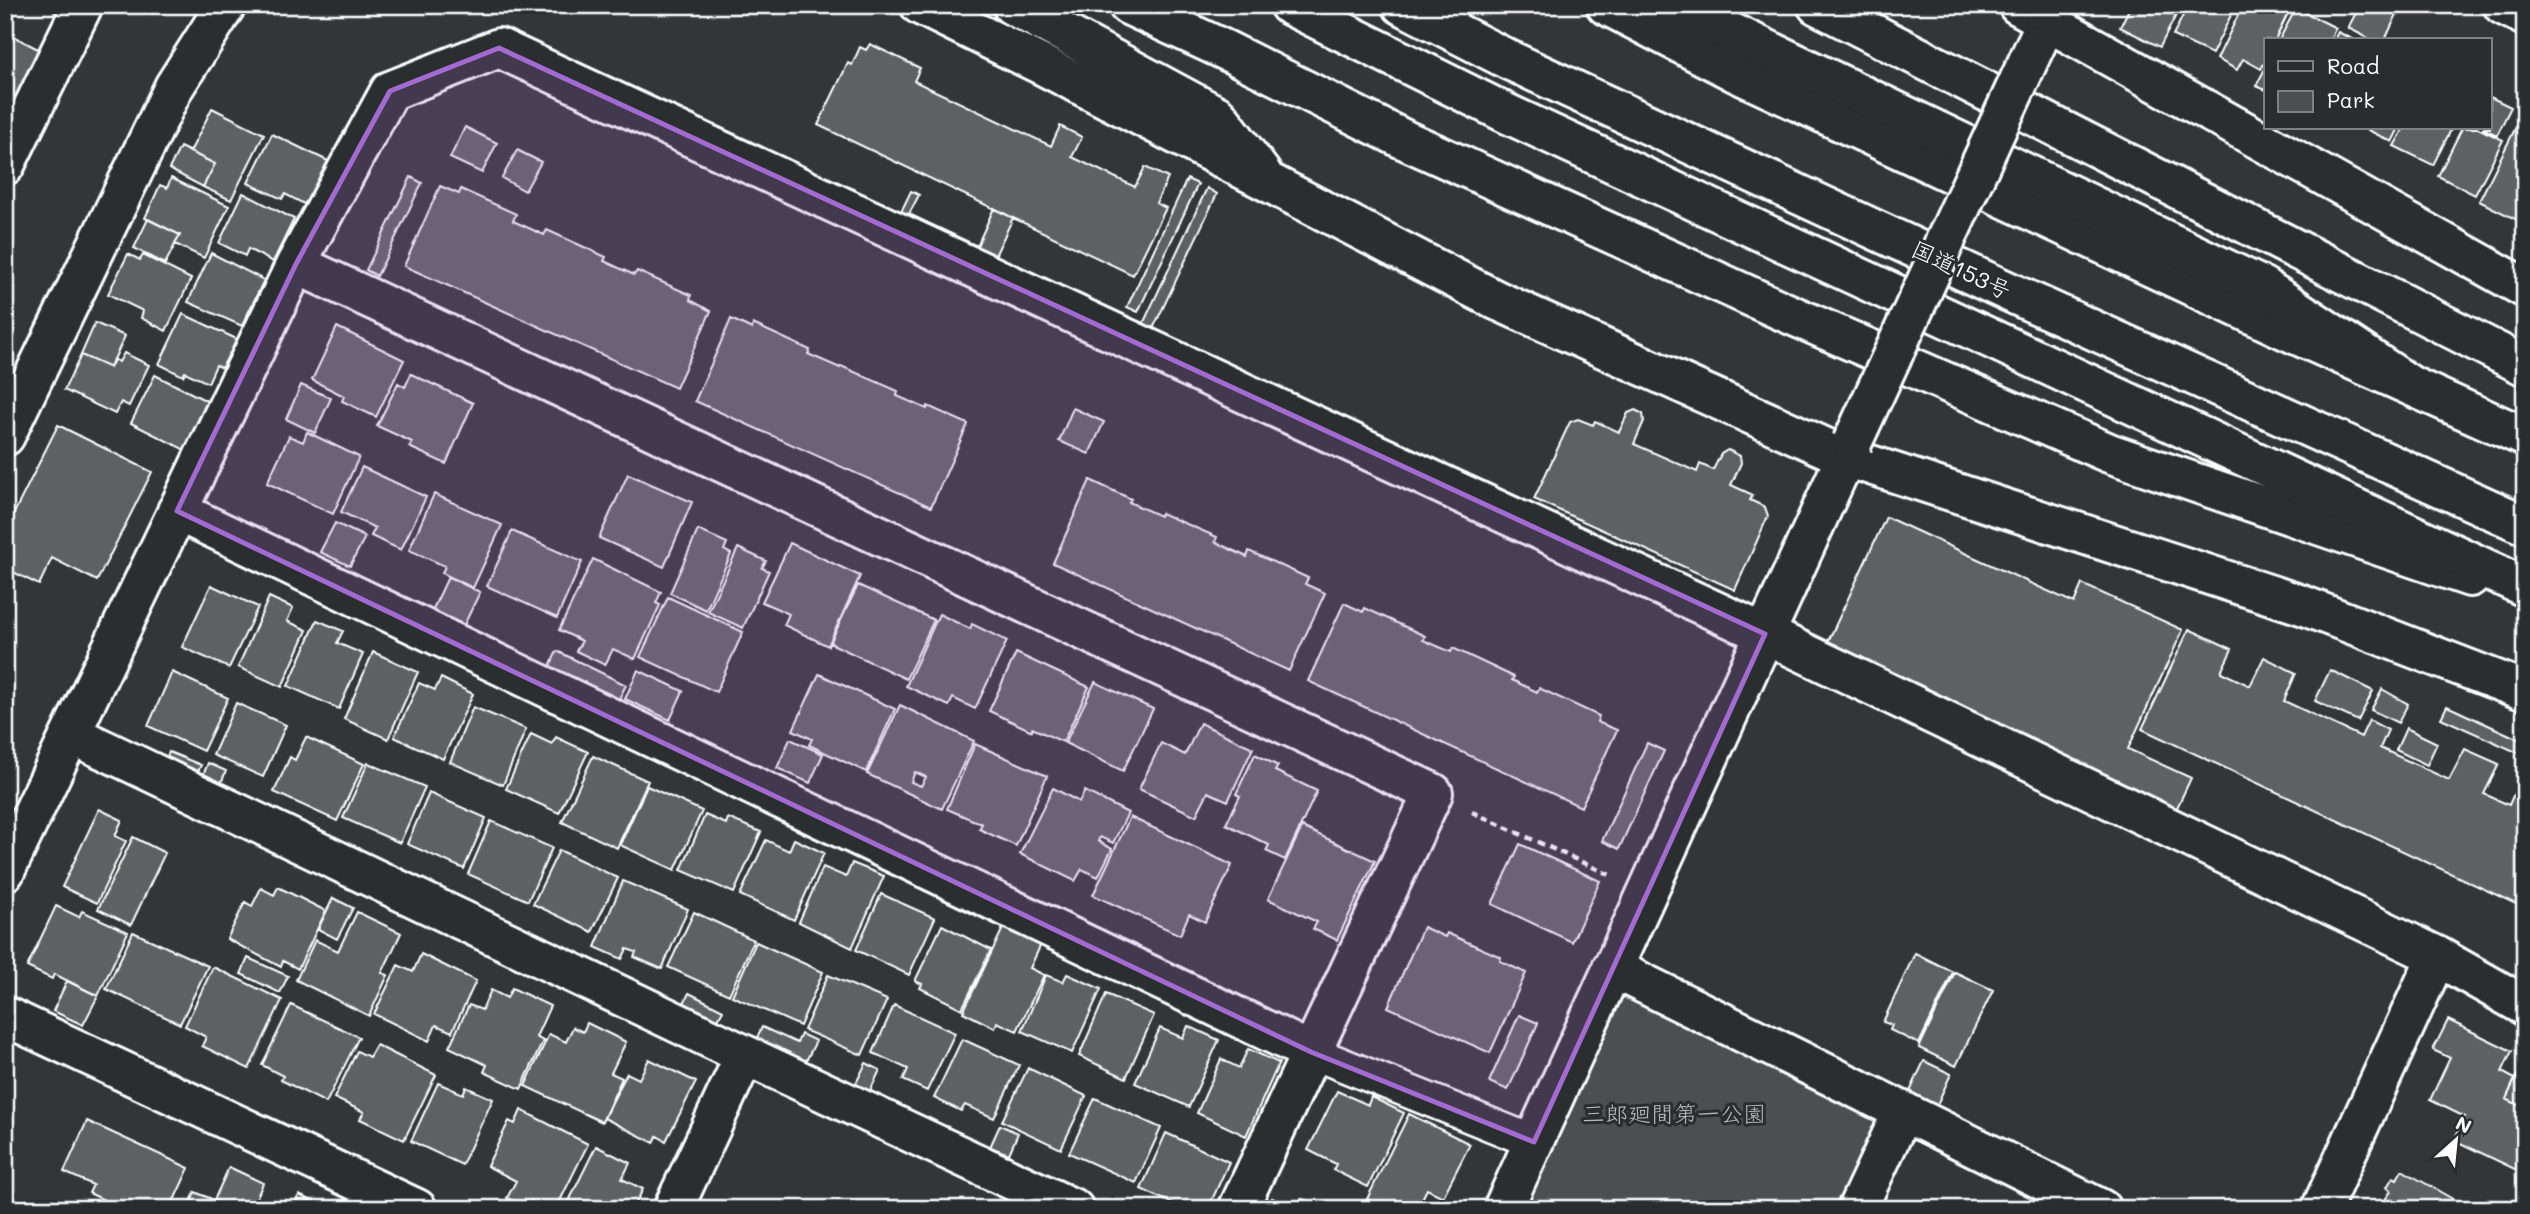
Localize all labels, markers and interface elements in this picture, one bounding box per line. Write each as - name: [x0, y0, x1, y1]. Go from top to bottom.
- legend: [2264, 38, 2492, 130]
- text: Road: [2327, 52, 2379, 79]
- text: Park: [2327, 86, 2375, 113]
- street label: 国道153号: [1907, 233, 2016, 305]
- park label: 三郎廻間第一公園: [1582, 1098, 1766, 1128]
- north arrow: [2422, 1106, 2492, 1176]
- text: N: [2452, 1110, 2476, 1139]

